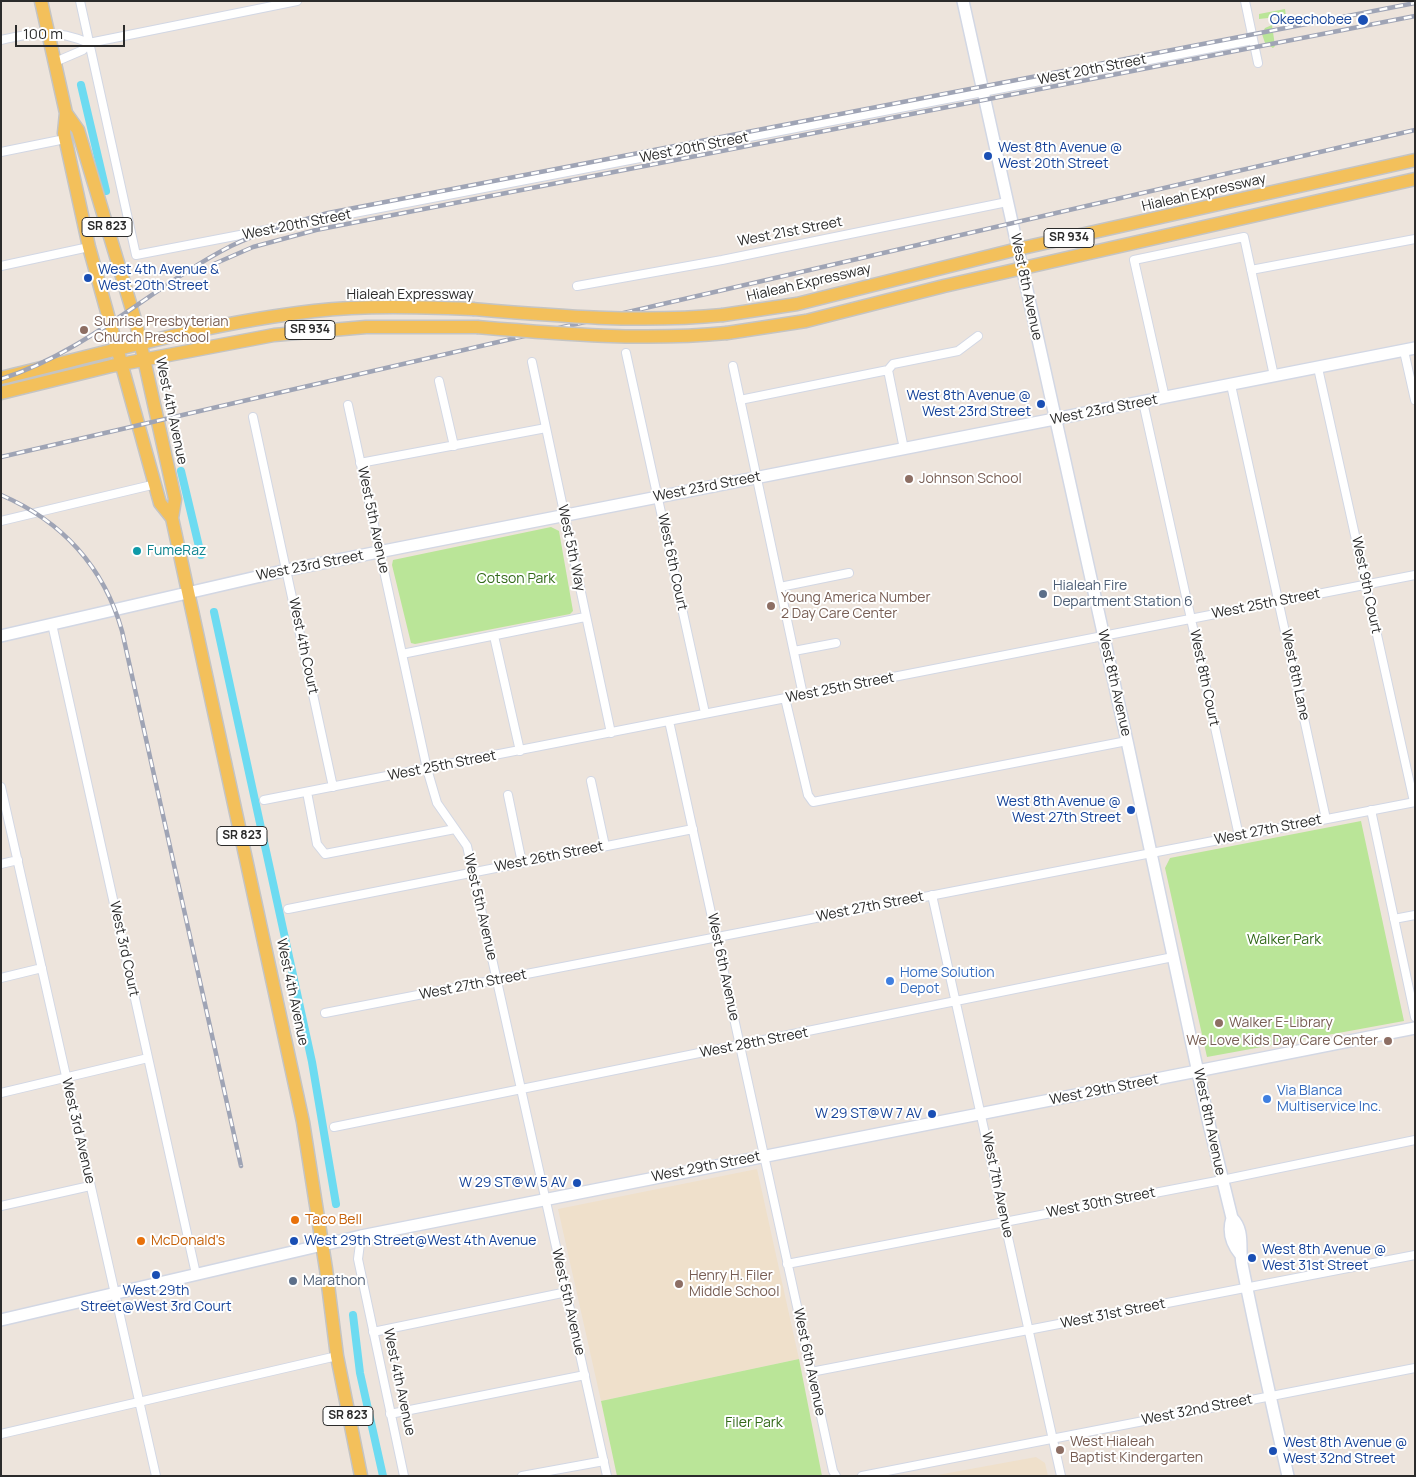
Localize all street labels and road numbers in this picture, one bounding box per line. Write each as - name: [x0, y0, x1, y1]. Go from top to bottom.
- street label: West 20th Street: [1036, 51, 1148, 89]
- street label: West 20th Street: [638, 129, 750, 167]
- street label: Hialeah Expressway: [1140, 171, 1268, 215]
- street label: West 20th Street: [241, 206, 353, 244]
- street label: West 21st Street: [736, 214, 844, 250]
- road number: SR 823: [82, 218, 132, 236]
- road number: SR 934: [1044, 228, 1094, 248]
- street label: West 8th Avenue: [1006, 232, 1046, 342]
- street label: Hialeah Expressway: [745, 261, 873, 305]
- street label: Hialeah Expressway: [346, 287, 474, 303]
- road number: SR 934: [285, 320, 335, 340]
- street label: West 4th Avenue: [151, 356, 191, 466]
- street label: West 23rd Street: [1049, 391, 1159, 429]
- street label: West 5th Avenue: [353, 465, 393, 575]
- street label: West 23rd Street: [652, 468, 762, 506]
- street label: West 5th Way: [554, 503, 588, 593]
- street label: West 6th Court: [654, 512, 690, 612]
- street label: West 9th Court: [1348, 535, 1384, 635]
- street label: West 23rd Street: [255, 547, 365, 585]
- street label: West 25th Street: [1210, 585, 1322, 623]
- street label: West 4th Court: [285, 596, 321, 696]
- street label: West 8th Avenue: [1094, 628, 1134, 738]
- street label: West 8th Court: [1186, 628, 1222, 728]
- street label: West 8th Lane: [1277, 628, 1313, 722]
- street label: West 25th Street: [784, 669, 896, 707]
- street label: West 25th Street: [386, 747, 498, 785]
- street label: West 27th Street: [1213, 811, 1323, 849]
- road number: SR 823: [217, 826, 267, 846]
- street label: West 26th Street: [493, 838, 605, 876]
- street label: West 5th Avenue: [460, 852, 500, 962]
- street label: West 27th Street: [815, 888, 925, 926]
- street label: West 3rd Court: [106, 900, 142, 998]
- street label: West 6th Avenue: [703, 912, 743, 1022]
- street label: West 4th Avenue: [272, 937, 312, 1047]
- street label: West 27th Street: [418, 966, 528, 1004]
- street label: West 28th Street: [698, 1024, 810, 1062]
- street label: West 8th Avenue: [1189, 1067, 1229, 1177]
- street label: West 29th Street: [1048, 1071, 1160, 1109]
- street label: West 3rd Avenue: [58, 1077, 98, 1185]
- street label: West 7th Avenue: [978, 1130, 1016, 1240]
- street label: West 29th Street: [650, 1148, 762, 1186]
- street label: West 30th Street: [1045, 1184, 1157, 1222]
- street label: West 5th Avenue: [548, 1247, 588, 1357]
- street label: West 31st Street: [1059, 1296, 1167, 1332]
- street label: West 6th Avenue: [789, 1307, 829, 1417]
- street label: West 4th Avenue: [379, 1327, 419, 1437]
- street label: West 32nd Street: [1140, 1391, 1254, 1429]
- road number: SR 823: [323, 1406, 373, 1425]

